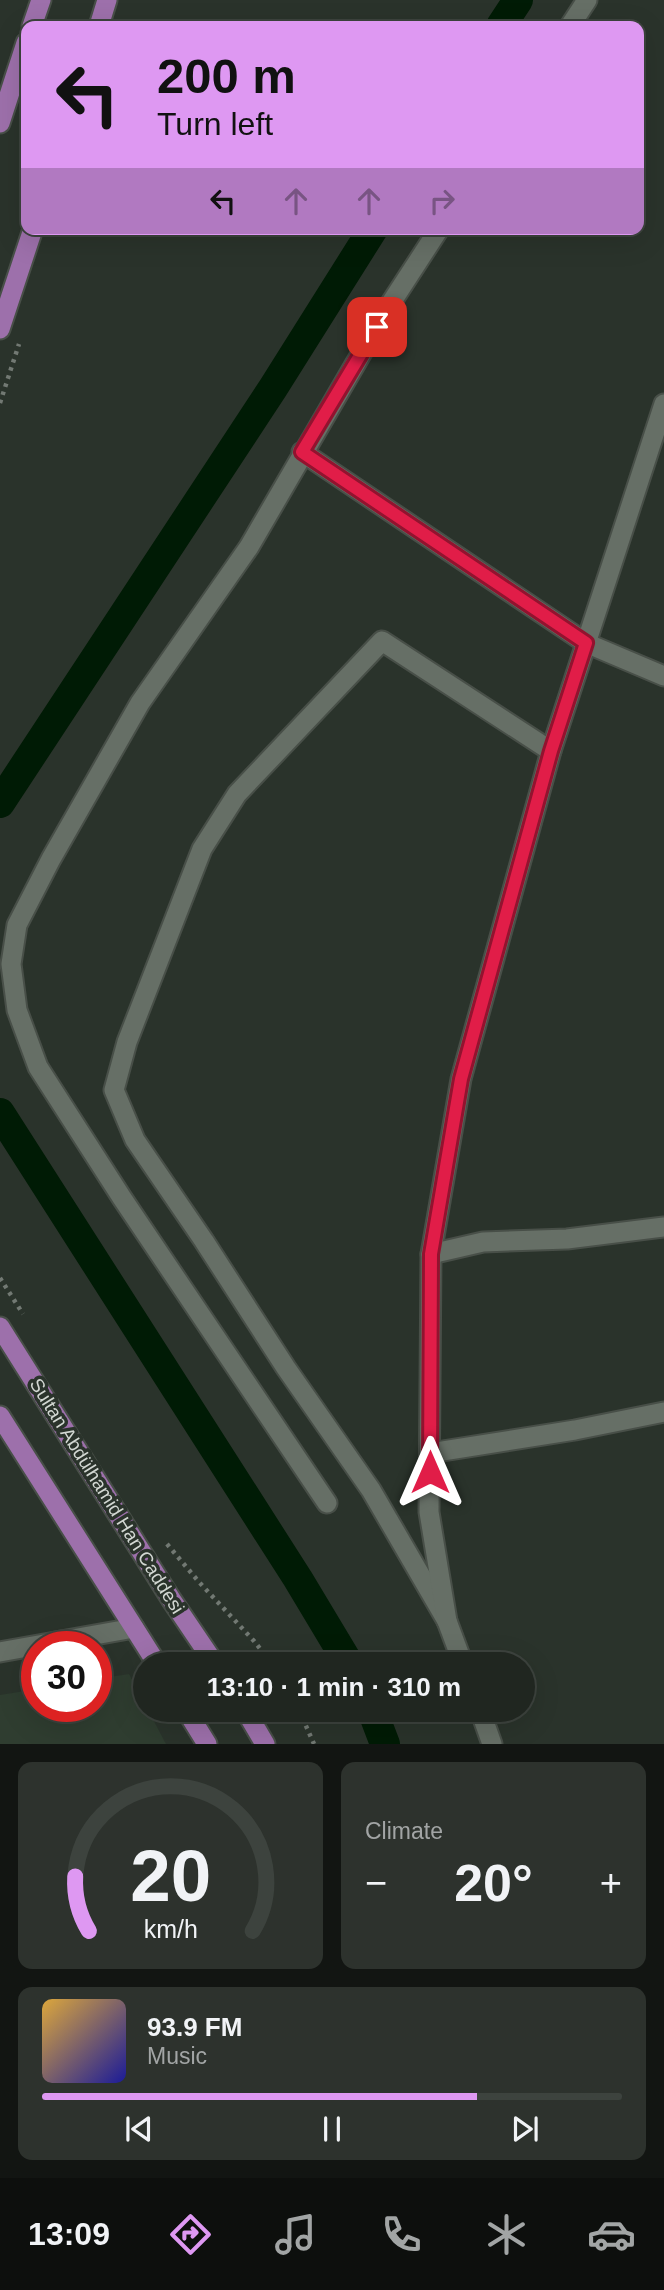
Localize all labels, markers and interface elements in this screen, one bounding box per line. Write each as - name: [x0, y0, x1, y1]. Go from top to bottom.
- icon: left: [42, 49, 133, 140]
- text: 200 m: [157, 49, 296, 103]
- text: Turn left: [157, 106, 273, 142]
- icon: left: [204, 182, 242, 220]
- icon: ahead: [277, 182, 315, 220]
- icon: ahead: [350, 182, 388, 220]
- icon: right: [423, 182, 461, 220]
- pin: [347, 297, 407, 357]
- icon: arrive: [358, 308, 396, 346]
- street label: Sultan Abdülhamid Han Caddesi: [26, 1374, 188, 1618]
- position arrow: [393, 1435, 467, 1509]
- speed limit sign: 30: [21, 1631, 112, 1722]
- text: 13:10 · 1 min · 310 m: [207, 1672, 461, 1702]
- text: Climate: [365, 1818, 443, 1844]
- text: 20: [130, 1836, 211, 1917]
- text: 20°: [454, 1854, 533, 1912]
- text: −: [365, 1862, 387, 1904]
- text: +: [600, 1862, 622, 1904]
- text: km/h: [143, 1915, 198, 1943]
- text: 93.9 FM: [147, 2012, 242, 2042]
- text: Music: [147, 2043, 207, 2069]
- icon: previous: [120, 2110, 158, 2148]
- icon: pause: [313, 2110, 351, 2148]
- icon: next: [506, 2110, 544, 2148]
- icon: directions: [166, 2210, 215, 2259]
- icon: music: [271, 2210, 320, 2259]
- icon: phone: [377, 2210, 426, 2259]
- icon: climate: [482, 2210, 531, 2259]
- icon: car: [587, 2210, 636, 2259]
- text: 13:09: [28, 2216, 110, 2252]

